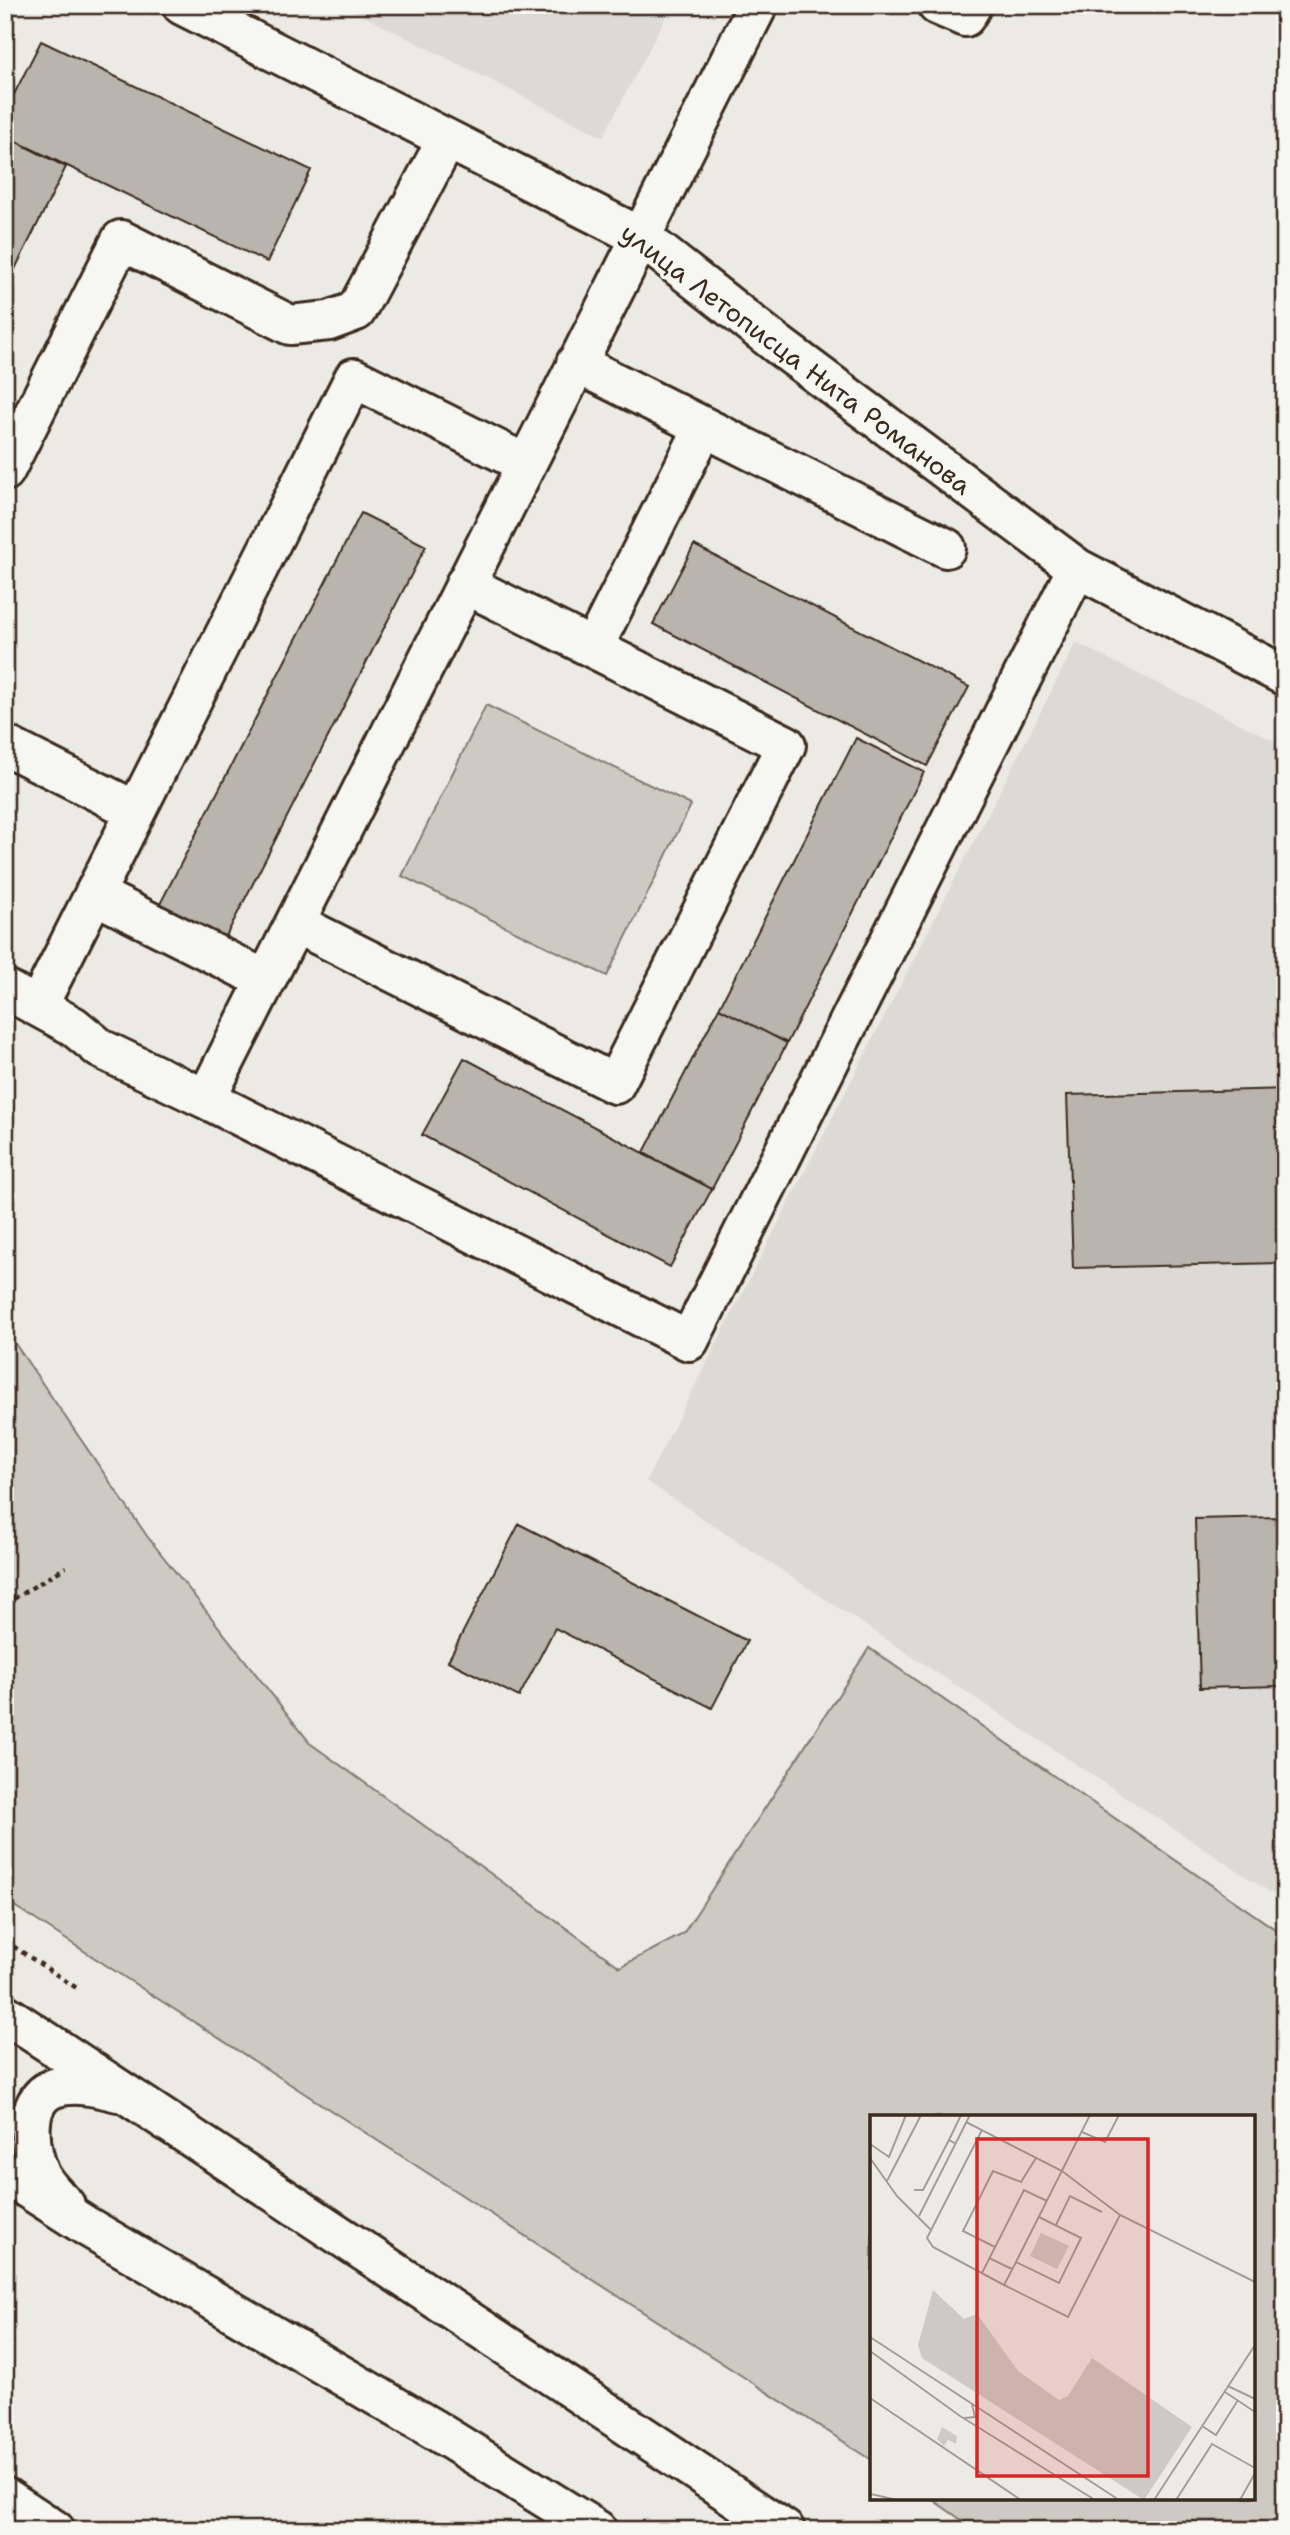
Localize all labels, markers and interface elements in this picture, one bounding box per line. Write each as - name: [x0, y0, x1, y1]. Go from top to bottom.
- street label: улица Летописца Нита Романова: [614, 215, 979, 502]
- inset map: [870, 2115, 1255, 2500]

